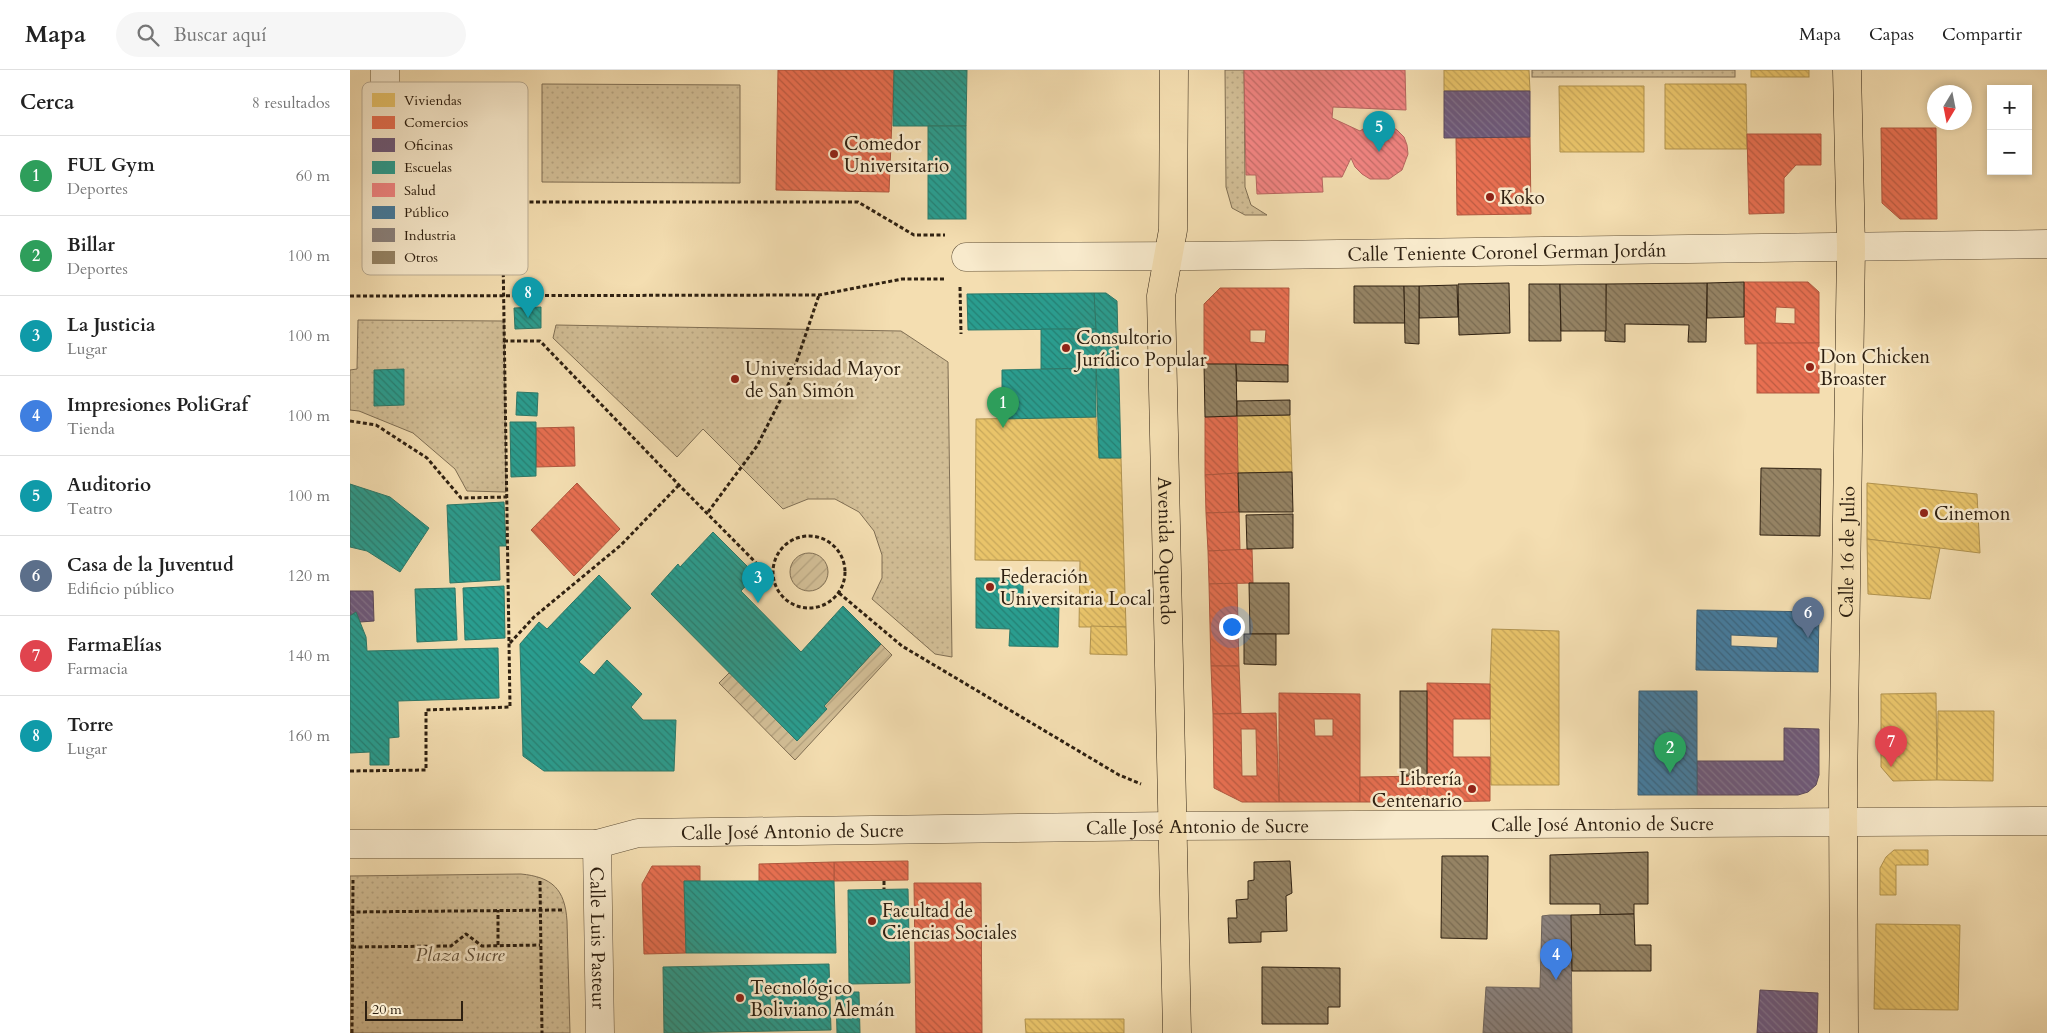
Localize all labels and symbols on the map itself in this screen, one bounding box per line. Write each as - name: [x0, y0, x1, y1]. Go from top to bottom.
- legend: [362, 82, 528, 275]
- north arrow: [1927, 85, 1972, 130]
- text: Viviendas: [404, 91, 462, 110]
- pin: 5: [1363, 111, 1395, 152]
- text: Comercios: [404, 113, 468, 132]
- place label: Comedor Universitario: [844, 131, 949, 179]
- text: Oficinas: [404, 136, 453, 155]
- marker: Comedor Universitario: [828, 148, 840, 160]
- text: Escuelas: [404, 158, 452, 177]
- text: Salud: [404, 181, 436, 200]
- place label: Koko: [1500, 185, 1545, 211]
- marker: Koko: [1484, 191, 1496, 203]
- text: Público: [404, 203, 449, 222]
- text: Industria: [404, 226, 456, 245]
- street label: Calle Teniente Coronel German Jordán: [1347, 237, 1667, 268]
- text: Otros: [404, 248, 438, 267]
- pin: 8: [512, 277, 544, 318]
- place label: Consultorio Jurídico Popular: [1073, 325, 1207, 373]
- marker: Consultorio Jurídico Popular: [1060, 342, 1072, 354]
- place label: Don Chicken Broaster: [1820, 344, 1930, 392]
- place label: Universidad Mayor de San Simón: [745, 356, 900, 404]
- marker: Don Chicken Broaster: [1804, 361, 1816, 373]
- marker: Universidad Mayor de San Simón: [729, 373, 741, 385]
- pin: 1: [987, 387, 1019, 428]
- street label: Avenida Oquendo: [1151, 476, 1180, 625]
- street label: Calle 16 de Julio: [1834, 486, 1861, 618]
- place label: Cinemon: [1934, 501, 2011, 527]
- marker: Cinemon: [1918, 507, 1930, 519]
- pin: 3: [742, 562, 774, 603]
- place label: Federación Universitaria Local: [1000, 564, 1152, 612]
- marker: Federación Universitaria Local: [984, 581, 996, 593]
- pin: 6: [1792, 597, 1824, 638]
- your location: [1219, 614, 1245, 640]
- pin: 7: [1875, 726, 1907, 767]
- pin: 2: [1654, 732, 1686, 773]
- place label: Librería Centenario: [1372, 766, 1462, 814]
- marker: Librería Centenario: [1466, 783, 1478, 795]
- street label: Calle José Antonio de Sucre: [1491, 811, 1714, 838]
- street label: Calle José Antonio de Sucre: [1086, 813, 1309, 841]
- street label: Calle José Antonio de Sucre: [681, 818, 904, 846]
- street label: Calle Luis Pasteur: [583, 866, 612, 1010]
- place label: Facultad de Ciencias Sociales: [882, 898, 1017, 946]
- marker: Facultad de Ciencias Sociales: [866, 915, 878, 927]
- pin: 4: [1540, 939, 1572, 980]
- park label: Plaza Sucre: [415, 942, 505, 968]
- place label: Tecnológico Boliviano Alemán: [750, 975, 895, 1023]
- marker: Tecnológico Boliviano Alemán: [734, 992, 746, 1004]
- scale bar: [365, 998, 462, 1021]

